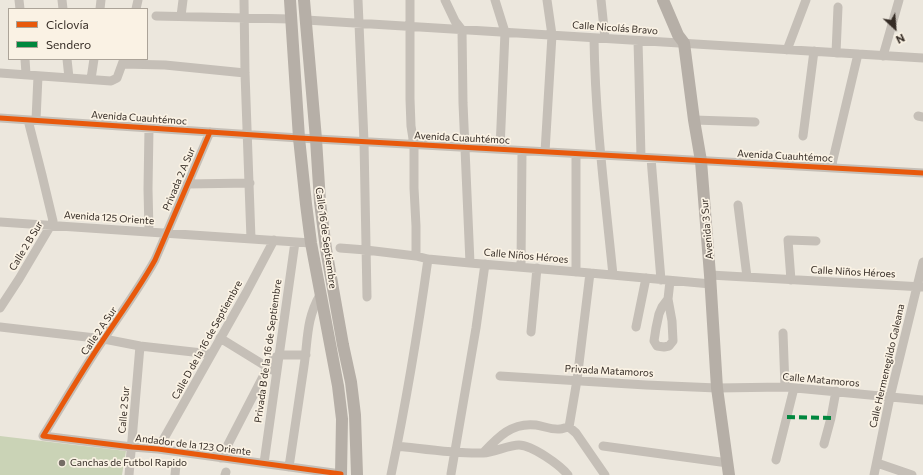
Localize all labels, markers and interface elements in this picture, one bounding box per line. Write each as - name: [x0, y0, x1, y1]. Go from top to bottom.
- legend: [8, 8, 148, 60]
- north arrow: [875, 8, 915, 48]
- text: Ciclovía: [46, 17, 89, 31]
- street label: Calle Nicolás Bravo: [572, 19, 658, 37]
- text: N: [894, 32, 907, 47]
- text: Sendero: [46, 37, 91, 51]
- street label: Avenida Cuauhtémoc: [91, 109, 187, 127]
- street label: Avenida Cuauhtémoc: [414, 129, 510, 147]
- street label: Privada 2 A Sur: [160, 145, 198, 213]
- street label: Avenida Cuauhtémoc: [737, 147, 833, 165]
- street label: Calle 16 de Septiembre: [313, 187, 339, 289]
- street label: Avenida 3 Sur: [698, 198, 716, 260]
- street label: Avenida 125 Oriente: [63, 209, 155, 227]
- street label: Calle 2 B Sur: [7, 219, 45, 273]
- street label: Calle Niños Héroes: [483, 246, 569, 266]
- street label: Calle Niños Héroes: [810, 264, 896, 280]
- street label: Calle D de la 16 de Septiembre: [169, 278, 245, 402]
- street label: Privada B de la 16 de Septiembre: [252, 278, 284, 424]
- street label: Calle Hermenegildo Galeana: [867, 303, 907, 429]
- street label: Calle 2 A Sur: [78, 304, 120, 358]
- street label: Privada Matamoros: [564, 363, 654, 379]
- street label: Calle Matamoros: [782, 371, 860, 389]
- street label: Calle 2 Sur: [116, 386, 132, 434]
- street label: Andador de la 123 Oriente: [134, 432, 252, 458]
- place label: Canchas de Futbol Rapido: [70, 457, 187, 469]
- marker: Canchas de Futbol Rapido: [57, 458, 67, 468]

